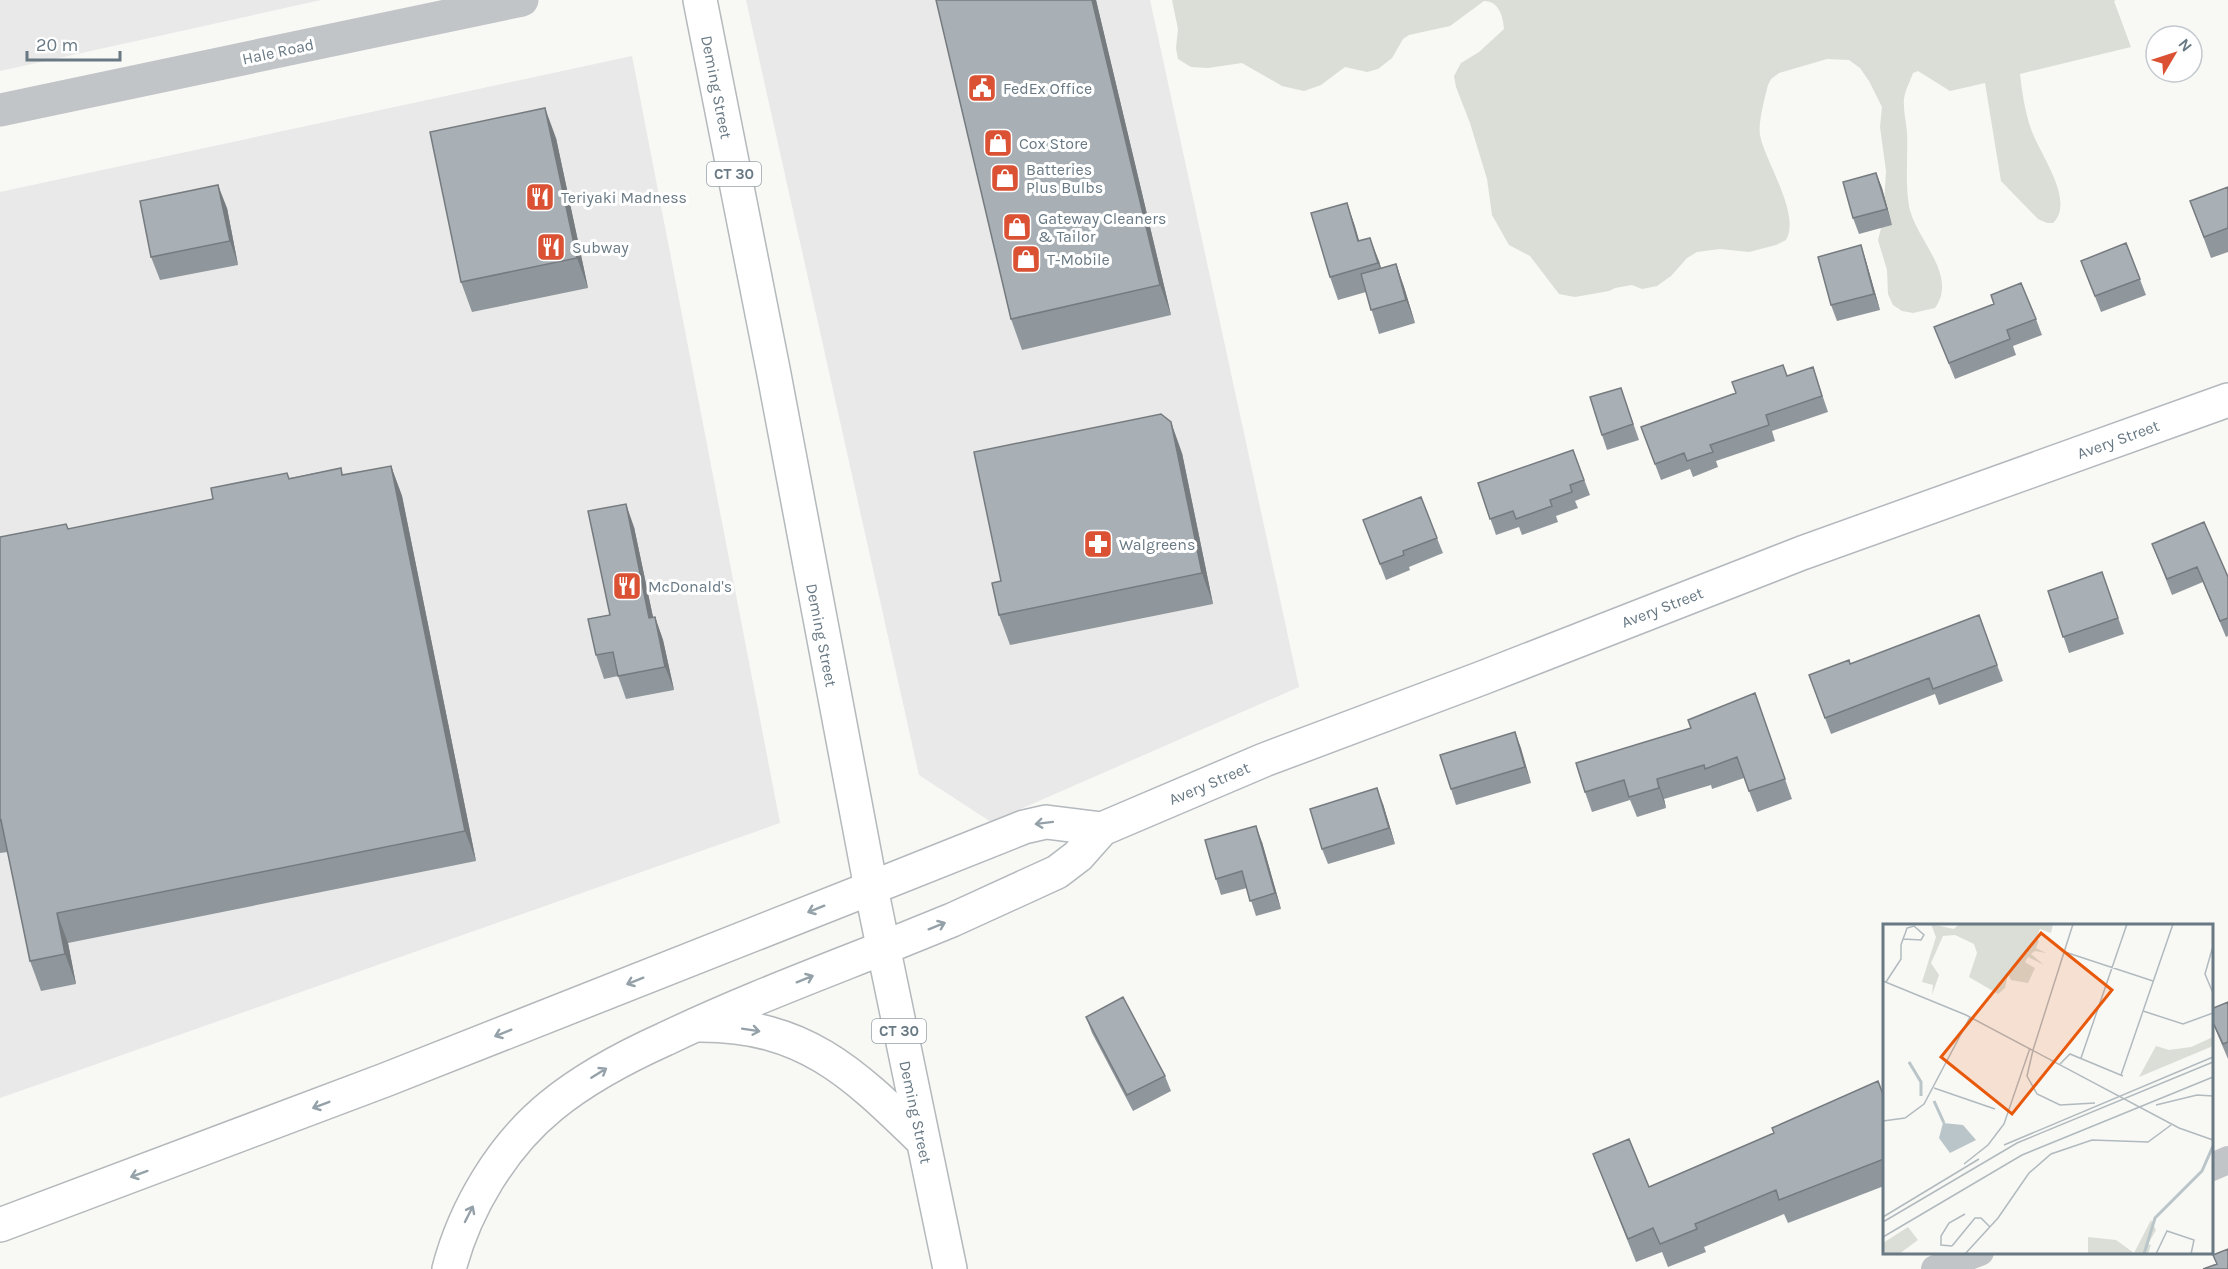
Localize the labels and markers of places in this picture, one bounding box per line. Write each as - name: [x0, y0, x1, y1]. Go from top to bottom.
- public building icon: FedEx Office: [966, 72, 998, 104]
- place label: FedEx Office: [1003, 79, 1092, 98]
- shop icon: Cox Store: [982, 127, 1014, 159]
- place label: Cox Store: [1019, 134, 1088, 153]
- place label: Batteries Plus Bulbs: [1026, 160, 1103, 197]
- shop icon: Batteries Plus Bulbs: [989, 162, 1021, 194]
- restaurant icon: Teriyaki Madness: [524, 181, 556, 213]
- place label: Teriyaki Madness: [561, 188, 687, 207]
- place label: Gateway Cleaners & Tailor: [1038, 209, 1166, 246]
- shop icon: Gateway Cleaners & Tailor: [1001, 211, 1033, 243]
- restaurant icon: Subway: [535, 231, 567, 263]
- place label: Subway: [572, 238, 629, 257]
- shop icon: T-Mobile: [1010, 243, 1042, 275]
- place label: T-Mobile: [1047, 250, 1110, 269]
- pharmacy icon: Walgreens: [1082, 528, 1114, 560]
- place label: Walgreens: [1119, 535, 1195, 554]
- restaurant icon: McDonald's: [611, 570, 643, 602]
- place label: McDonald's: [648, 577, 732, 596]

